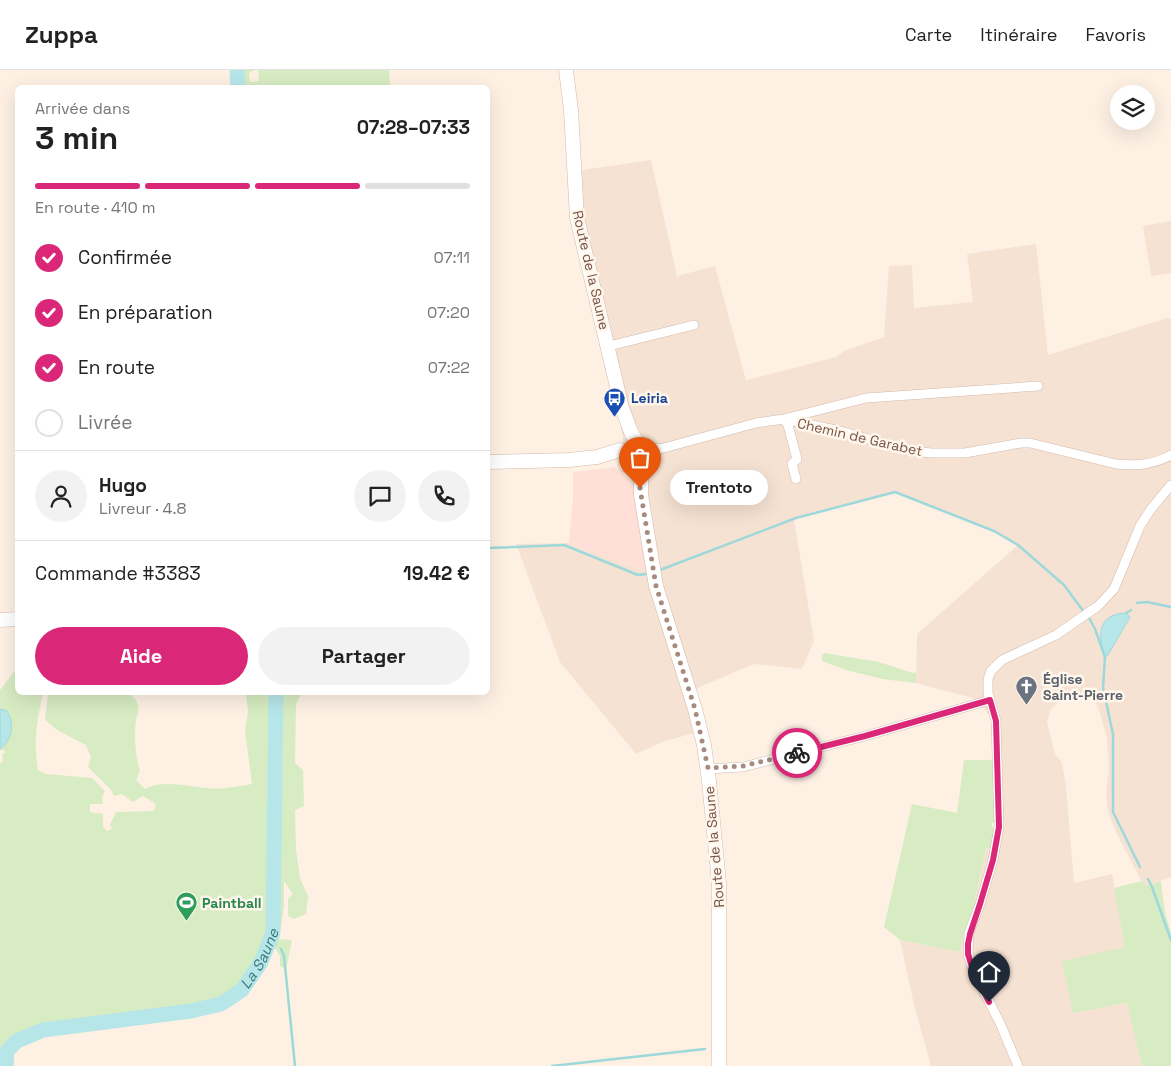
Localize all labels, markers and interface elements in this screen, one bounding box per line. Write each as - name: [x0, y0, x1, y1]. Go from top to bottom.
- text: Zuppa: [25, 19, 98, 50]
- text: Carte: [905, 23, 952, 46]
- text: Itinéraire: [980, 23, 1057, 46]
- text: Favoris: [1085, 23, 1146, 46]
- map controls: [1110, 85, 1155, 130]
- button: layers: [1110, 85, 1155, 130]
- text: Arrivée dans: [35, 98, 130, 119]
- text: 07:28–07:33: [357, 115, 470, 140]
- text: 3 min: [35, 118, 118, 158]
- text: En route · 410 m: [35, 197, 156, 218]
- street label: Route de la Saune: [569, 209, 613, 331]
- icon: check: [35, 244, 63, 272]
- text: Confirmée: [78, 245, 172, 270]
- text: 07:11: [434, 247, 470, 268]
- icon: check: [35, 299, 63, 327]
- text: En préparation: [78, 300, 213, 325]
- text: 07:20: [427, 302, 470, 323]
- icon: check: [35, 354, 63, 382]
- text: En route: [78, 355, 155, 380]
- text: 07:22: [428, 357, 470, 378]
- bus stop icon: Leiria: [603, 386, 627, 417]
- place label: Leiria: [631, 389, 668, 407]
- text: Livrée: [78, 410, 133, 435]
- street label: Chemin de Garabet: [795, 414, 925, 460]
- pin: [619, 437, 661, 488]
- icon: bag: [626, 444, 654, 472]
- button: person: [35, 470, 87, 522]
- button: chat: [354, 470, 406, 522]
- button: phone: [418, 470, 470, 522]
- callout: Trentoto: [670, 470, 768, 506]
- text: Hugo: [99, 473, 147, 498]
- text: Trentoto: [686, 477, 752, 498]
- text: Livreur · 4.8: [99, 498, 187, 519]
- text: Commande #3383: [35, 561, 201, 586]
- text: 19.42 €: [403, 561, 470, 586]
- button: Aide: [35, 627, 248, 685]
- button: Partager: [258, 627, 470, 685]
- place label: Église Saint-Pierre: [1043, 670, 1123, 704]
- church icon: Église Saint-Pierre: [1015, 675, 1039, 706]
- courier: [772, 728, 822, 778]
- icon: bike: [783, 739, 811, 767]
- street label: Route de la Saune: [700, 785, 728, 909]
- sports icon: Paintball: [174, 891, 198, 922]
- place label: Paintball: [202, 894, 261, 912]
- water label: La Saune: [236, 925, 283, 992]
- pin: [968, 951, 1010, 1002]
- icon: home: [975, 958, 1003, 986]

